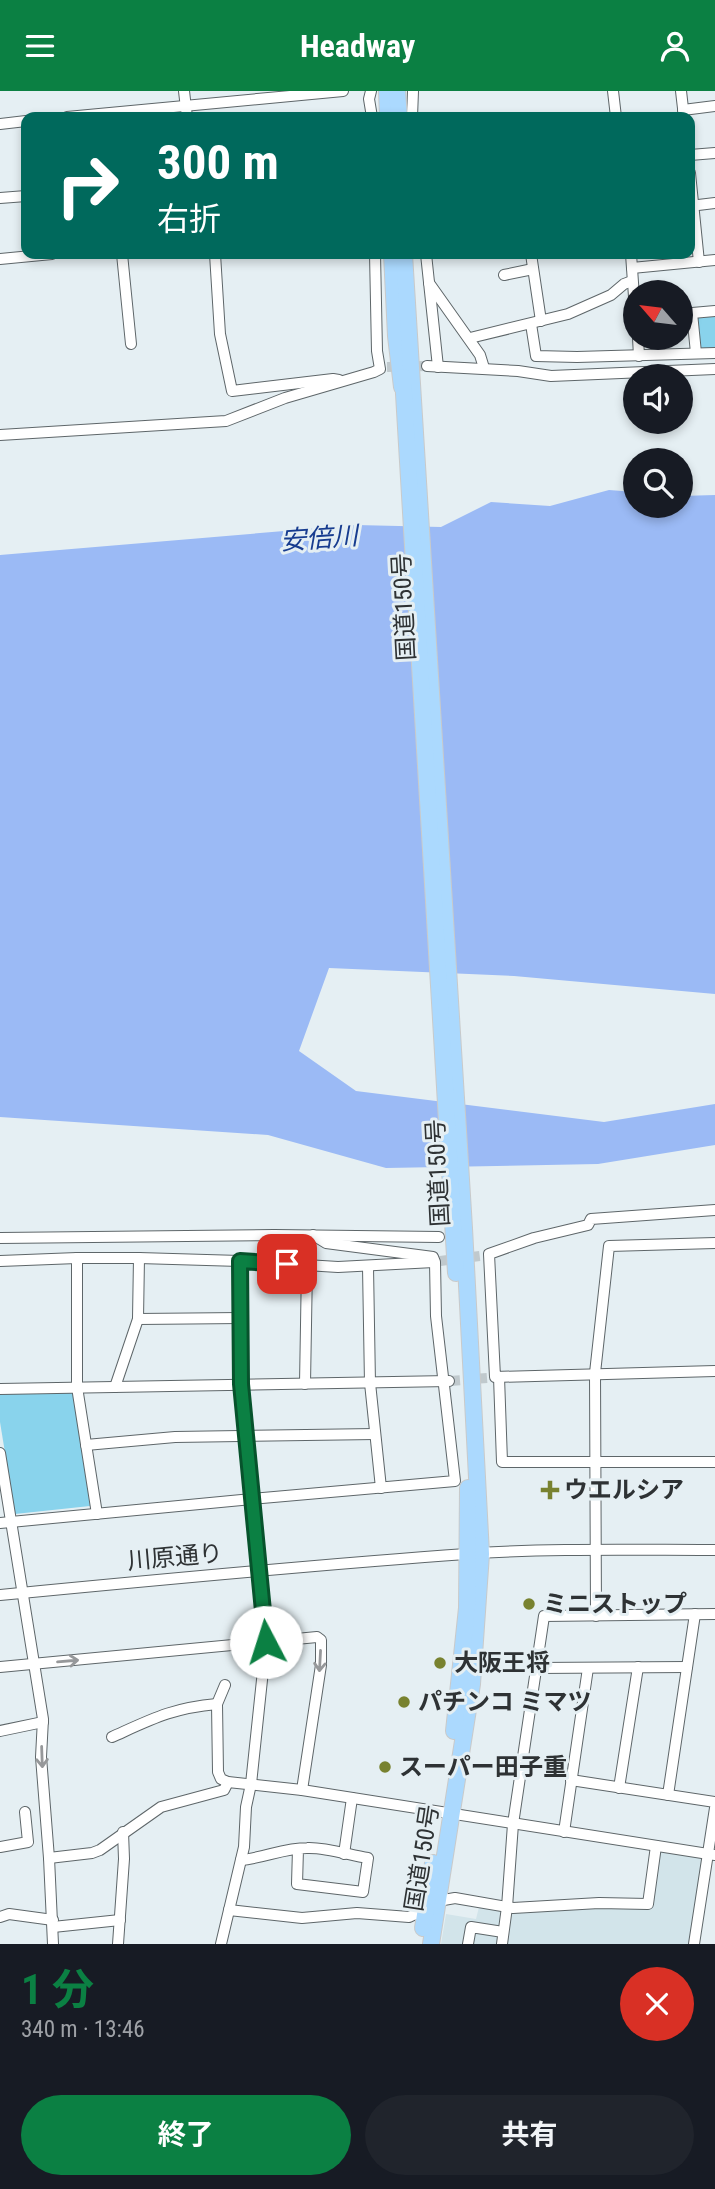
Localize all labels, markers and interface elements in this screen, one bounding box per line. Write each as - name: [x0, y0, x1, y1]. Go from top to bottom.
- icon: menu: [21, 27, 59, 65]
- text: Headway: [300, 27, 415, 65]
- icon: person: [656, 27, 694, 65]
- text: 300 m: [157, 134, 279, 191]
- icon: right: [42, 140, 133, 231]
- text: 右折: [157, 200, 221, 238]
- north arrow: [623, 280, 693, 350]
- map controls: [623, 280, 693, 518]
- button: sound: [623, 364, 693, 434]
- button: search: [623, 448, 693, 518]
- water label: 安倍川: [279, 520, 362, 556]
- street label: 国道150号: [387, 553, 421, 661]
- street label: 国道150号: [421, 1119, 455, 1227]
- pin: [257, 1234, 317, 1294]
- icon: arrive: [268, 1245, 306, 1283]
- place label: ウエルシア: [564, 1476, 684, 1504]
- marker: ウエルシア: [542, 1482, 558, 1498]
- street label: 川原通り: [126, 1539, 224, 1575]
- place label: ミニストップ: [543, 1590, 687, 1618]
- marker: ミニストップ: [521, 1596, 537, 1612]
- position arrow: [229, 1605, 303, 1679]
- place label: 大阪王将: [454, 1649, 550, 1677]
- one-way arrow: [314, 1650, 327, 1673]
- one-way arrow: [56, 1654, 79, 1667]
- marker: 大阪王将: [432, 1655, 448, 1671]
- place label: パチンコ ミマツ: [418, 1688, 592, 1716]
- marker: パチンコ ミマツ: [396, 1694, 412, 1710]
- one-way arrow: [35, 1746, 48, 1769]
- place label: スーパー田子重: [399, 1753, 567, 1781]
- marker: スーパー田子重: [377, 1759, 393, 1775]
- street label: 国道150号: [400, 1803, 444, 1913]
- text: 1 分: [21, 1965, 94, 2014]
- button: close: [620, 1967, 694, 2041]
- text: 340 m · 13:46: [21, 2016, 145, 2043]
- button: 終了: [21, 2095, 351, 2175]
- button: 共有: [365, 2095, 694, 2175]

